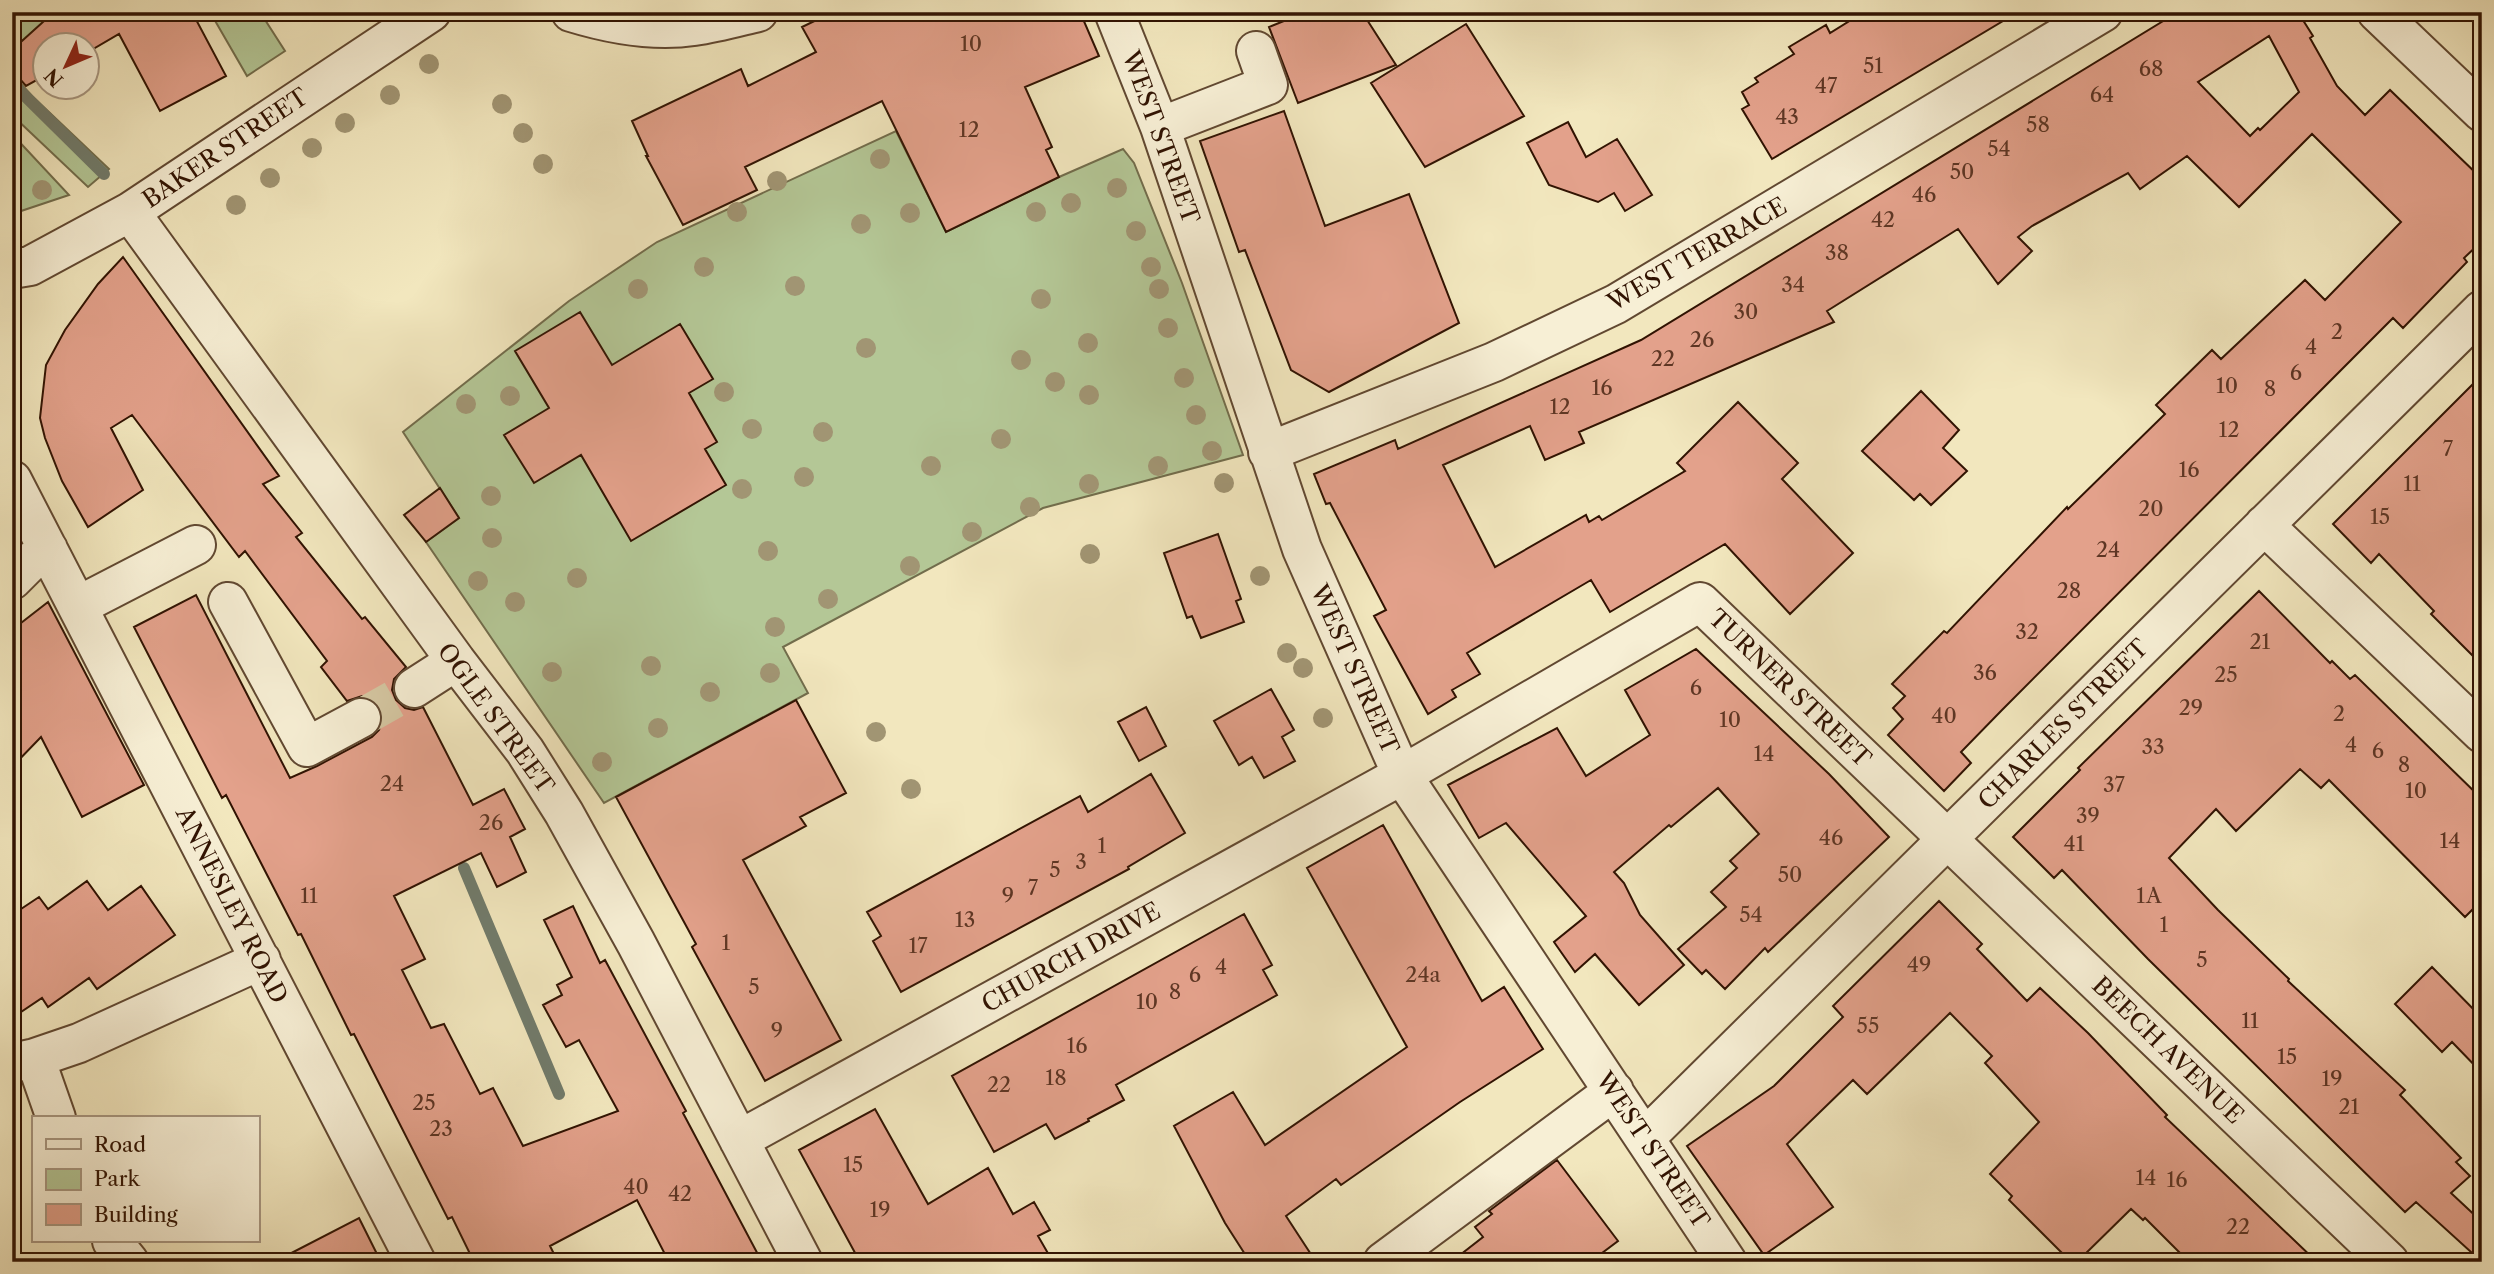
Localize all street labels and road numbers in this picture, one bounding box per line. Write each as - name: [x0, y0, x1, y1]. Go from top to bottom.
- street label: WEST STREET: [1116, 46, 1206, 227]
- street label: BAKER STREET: [137, 82, 313, 214]
- street label: WEST TERRACE: [1601, 191, 1792, 318]
- street label: WEST STREET: [1304, 579, 1405, 758]
- street label: TURNER STREET: [1703, 603, 1877, 773]
- street label: CHARLES STREET: [1972, 633, 2154, 815]
- street label: OGLE STREET: [432, 637, 560, 799]
- street label: ANNESLEY ROAD: [169, 801, 294, 1008]
- street label: CHURCH DRIVE: [977, 896, 1165, 1018]
- street label: BEECH AVENUE: [2086, 971, 2250, 1129]
- street label: WEST STREET: [1590, 1066, 1716, 1234]

